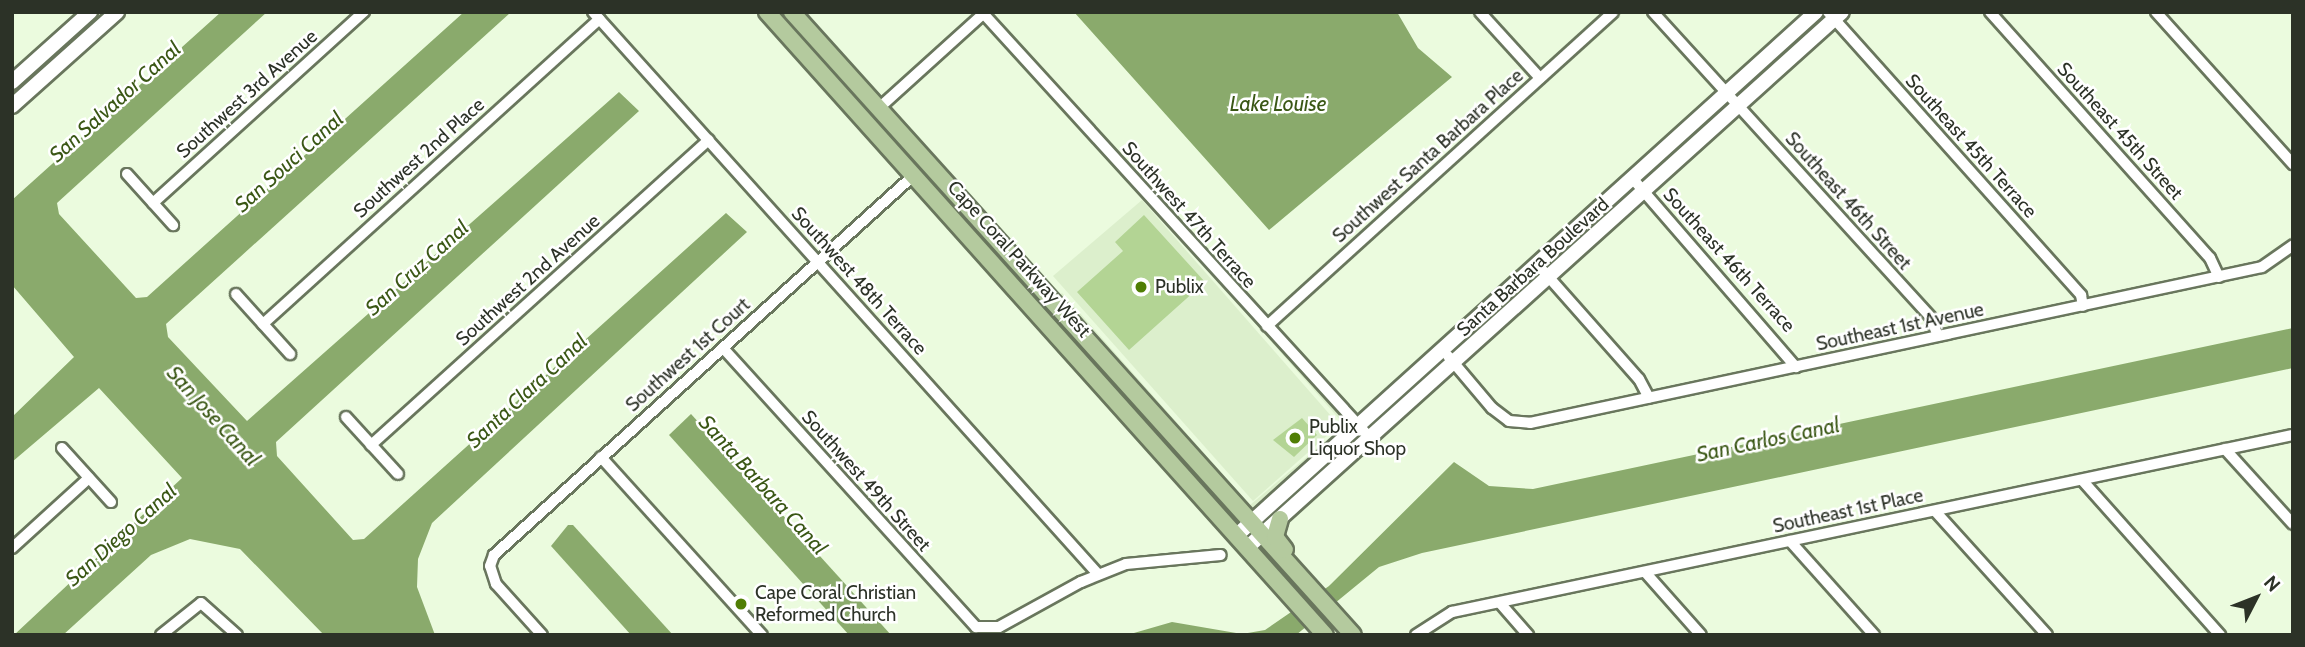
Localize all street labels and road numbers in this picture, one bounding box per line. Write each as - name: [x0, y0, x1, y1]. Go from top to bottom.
- street label: Southwest 3rd Avenue: [172, 25, 322, 163]
- street label: Southeast 45th Street: [2052, 58, 2188, 204]
- street label: Southwest Santa Barbara Place: [1328, 64, 1528, 248]
- street label: Southeast 45th Terrace: [1900, 69, 2042, 223]
- street label: Southwest 2nd Place: [349, 93, 489, 223]
- street label: Southeast 46th Street: [1780, 128, 1916, 274]
- street label: Southwest 47th Terrace: [1117, 137, 1261, 293]
- street label: Cape Coral Parkway West: [943, 176, 1095, 342]
- street label: Southeast 46th Terrace: [1658, 183, 1800, 337]
- street label: Santa Barbara Boulevard: [1452, 193, 1614, 341]
- street label: Southwest 48th Terrace: [787, 202, 931, 360]
- street label: Southwest 2nd Avenue: [451, 209, 605, 351]
- street label: Southwest 1st Court: [621, 293, 755, 417]
- street label: Southeast 1st Avenue: [1814, 298, 1986, 356]
- street label: Southwest 49th Street: [797, 406, 935, 556]
- street label: Southeast 1st Place: [1771, 484, 1925, 538]

